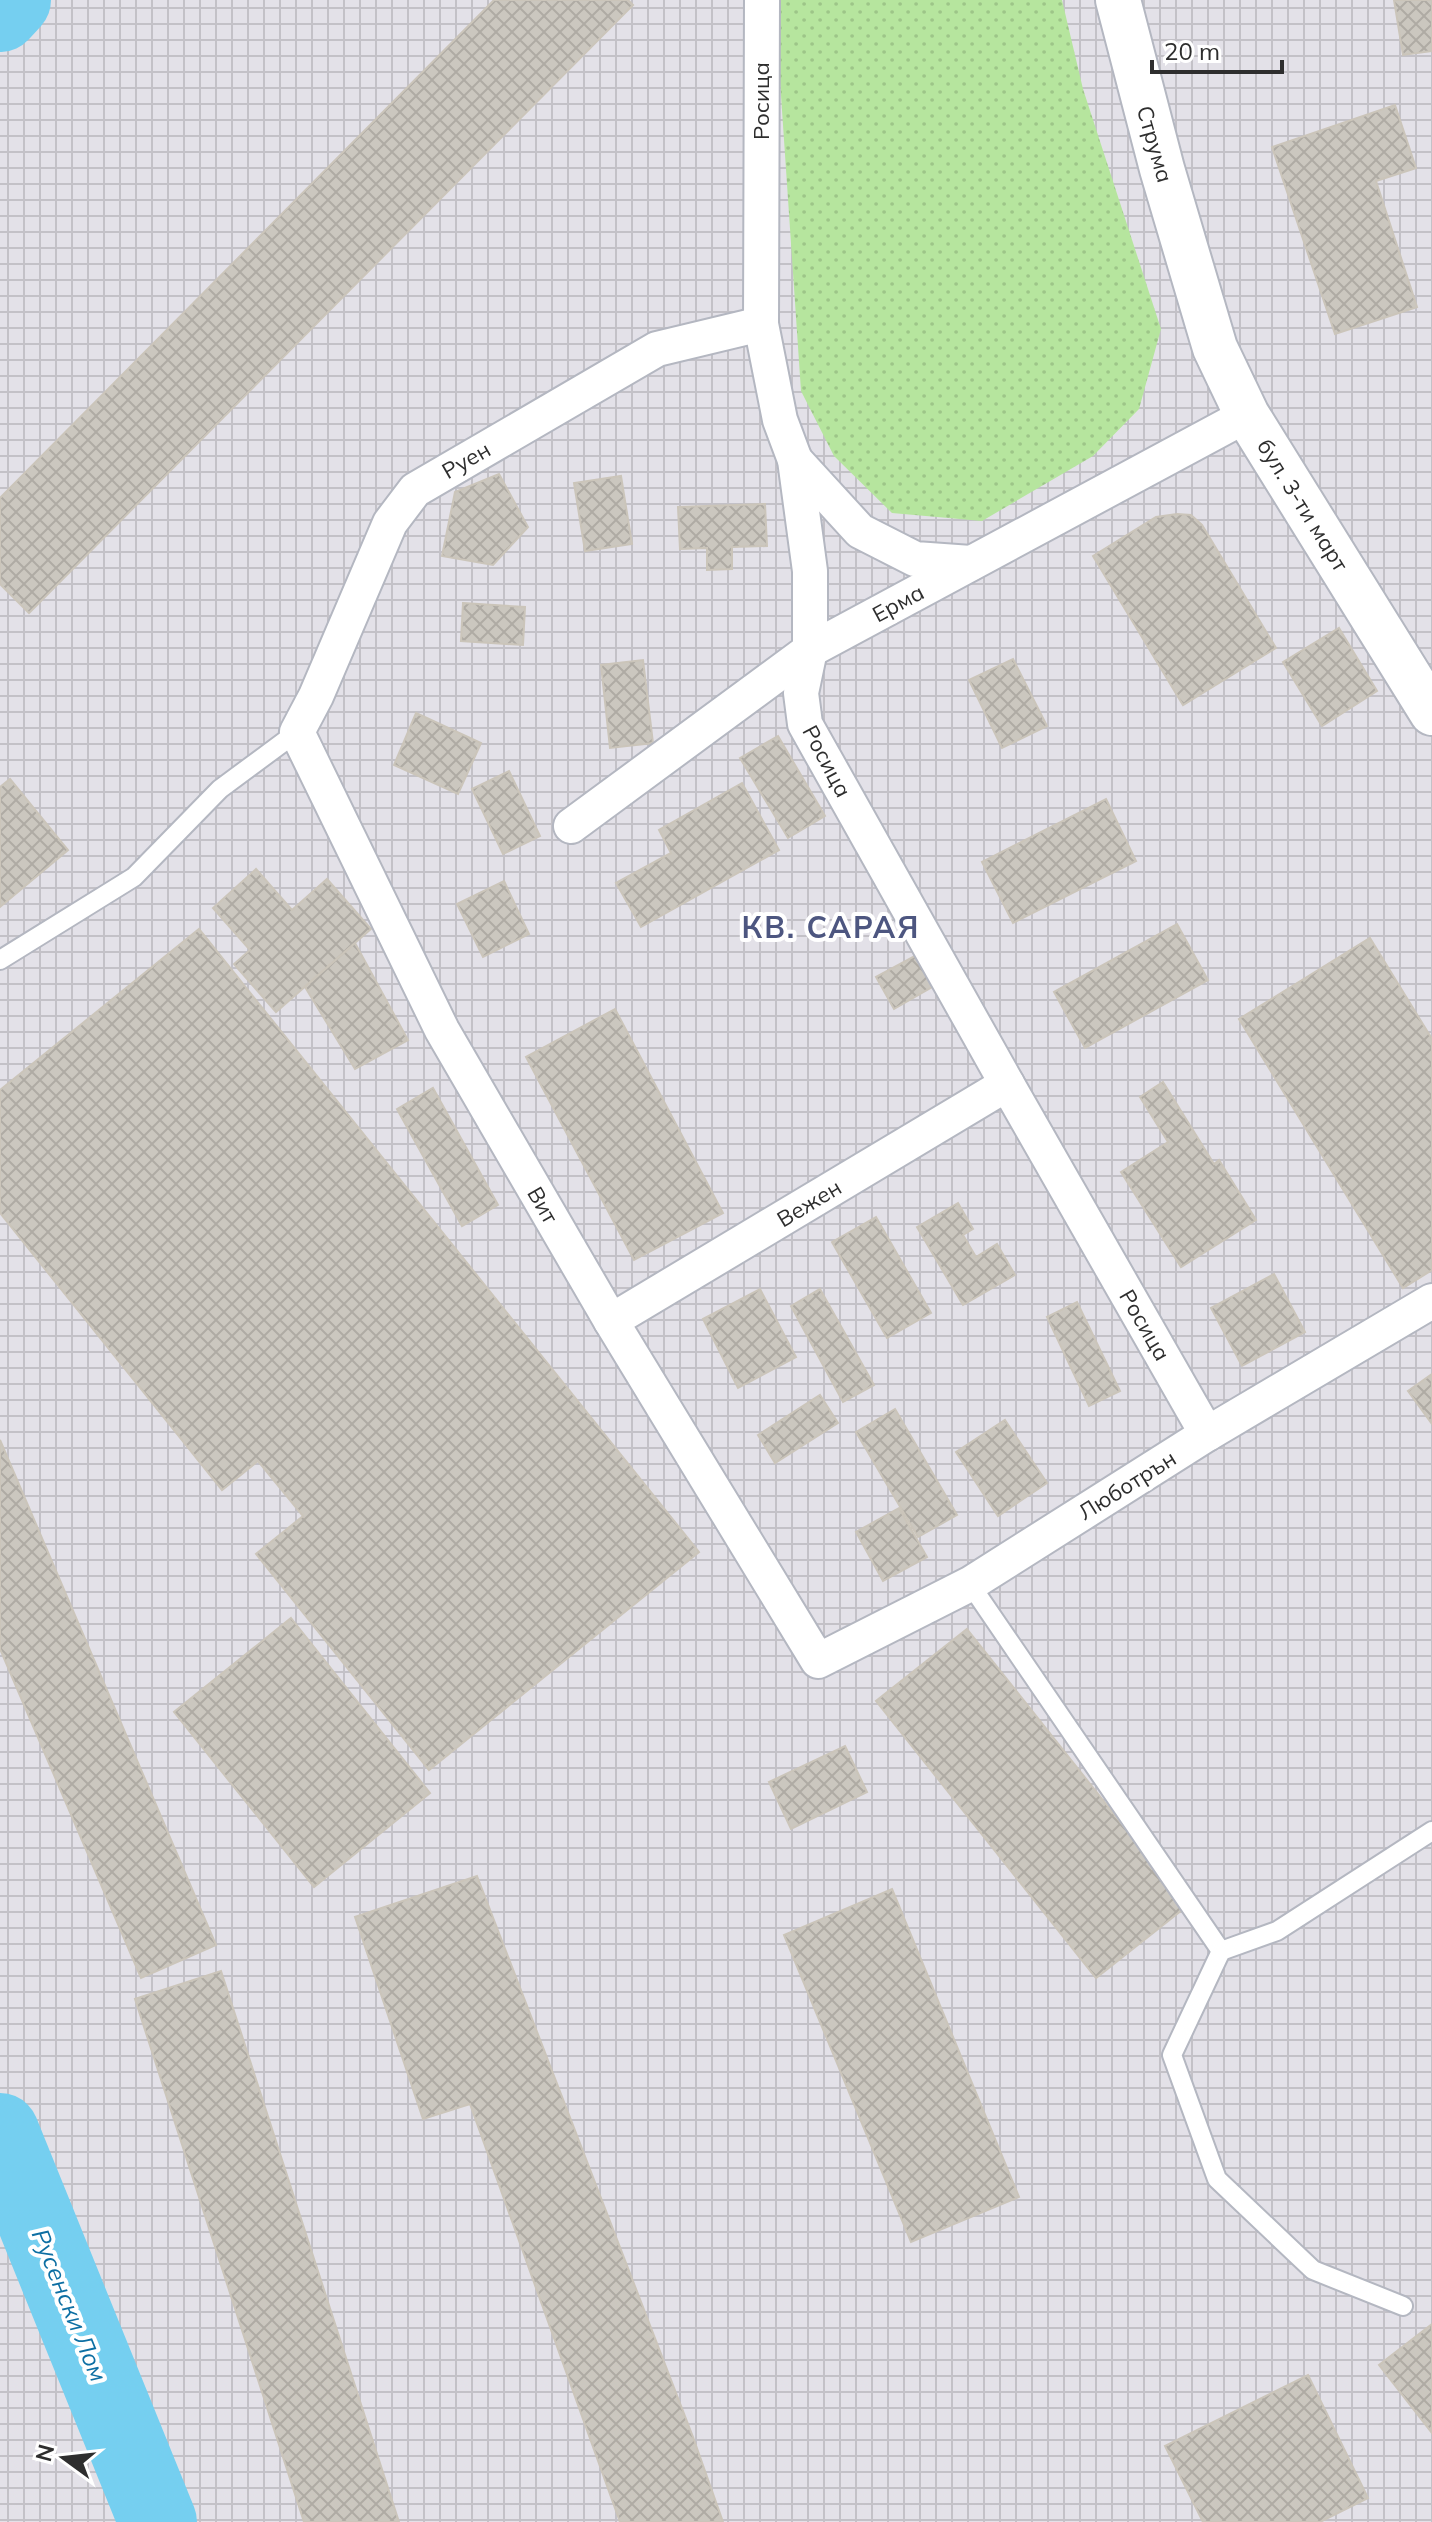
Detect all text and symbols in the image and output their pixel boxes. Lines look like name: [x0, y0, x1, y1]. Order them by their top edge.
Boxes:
scale bar: [1152, 24, 1282, 74]
text: 20 m: [1164, 36, 1220, 66]
street label: Росица: [747, 62, 775, 140]
street label: Струма: [1131, 102, 1179, 186]
street label: бул. 3-ти март: [1251, 434, 1355, 576]
street label: Руен: [437, 435, 495, 485]
street label: Ерма: [867, 578, 929, 628]
street label: Росица: [796, 720, 858, 802]
district label: КВ. САРАЯ: [742, 908, 920, 946]
street label: Вежен: [772, 1173, 846, 1233]
street label: Вит: [521, 1182, 565, 1228]
street label: Росица: [1113, 1284, 1177, 1366]
street label: Люботрън: [1073, 1444, 1181, 1526]
water label: Русенски Лом: [26, 2224, 114, 2386]
north arrow: [24, 2418, 104, 2498]
text: N: [29, 2441, 60, 2464]

